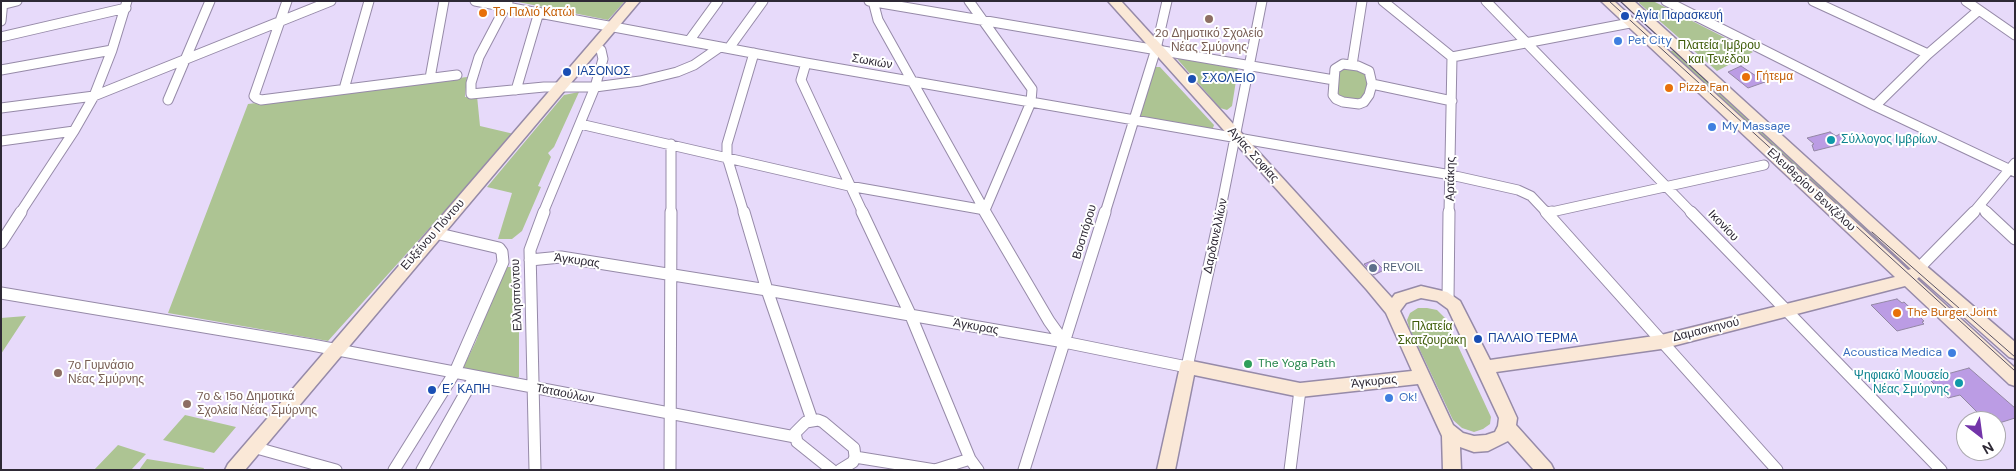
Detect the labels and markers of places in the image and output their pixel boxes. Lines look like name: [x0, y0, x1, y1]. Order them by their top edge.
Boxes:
place label: Το Παλιό Κατώι: [493, 6, 574, 20]
marker: Το Παλιό Κατώι: [477, 7, 489, 19]
place label: Αγία Παρασκευή: [1635, 9, 1723, 23]
marker: Αγία Παρασκευή: [1619, 10, 1631, 22]
marker: 2ο Δημοτικό Σχολείο Νέας Σμύρνης: [1203, 13, 1215, 25]
place label: 2ο Δημοτικό Σχολείο Νέας Σμύρνης: [1155, 27, 1263, 55]
place label: Pet City: [1628, 34, 1672, 48]
marker: Pet City: [1612, 35, 1624, 47]
place label: ΙΑΣΟΝΟΣ: [577, 65, 631, 79]
marker: ΙΑΣΟΝΟΣ: [561, 66, 573, 78]
place label: Γήτεμα: [1756, 70, 1793, 84]
marker: Γήτεμα: [1740, 71, 1752, 83]
place label: ΣΧΟΛΕΙΟ: [1202, 72, 1255, 86]
marker: ΣΧΟΛΕΙΟ: [1186, 73, 1198, 85]
place label: Pizza Fan: [1679, 81, 1729, 95]
marker: Pizza Fan: [1663, 82, 1675, 94]
place label: My Massage: [1722, 120, 1790, 134]
marker: My Massage: [1706, 121, 1718, 133]
place label: Σύλλογος Ιμβρίων: [1841, 133, 1937, 147]
marker: Σύλλογος Ιμβρίων: [1825, 134, 1837, 146]
place label: REVOIL: [1383, 261, 1423, 275]
marker: REVOIL: [1367, 262, 1379, 274]
place label: The Burger Joint: [1907, 306, 1998, 320]
marker: The Burger Joint: [1891, 307, 1903, 319]
place label: ΠΑΛΑΙΟ ΤΕΡΜΑ: [1488, 332, 1578, 346]
marker: ΠΑΛΑΙΟ ΤΕΡΜΑ: [1472, 333, 1484, 345]
place label: Acoustica Medica: [1843, 346, 1942, 360]
marker: Acoustica Medica: [1946, 347, 1958, 359]
place label: The Yoga Path: [1258, 357, 1335, 371]
marker: The Yoga Path: [1242, 358, 1254, 370]
place label: 7ο Γυμνάσιο Νέας Σμύρνης: [68, 359, 144, 387]
marker: 7ο Γυμνάσιο Νέας Σμύρνης: [52, 367, 64, 379]
place label: Ψηφιακό Μουσείο Νέας Σμύρνης: [1854, 369, 1949, 397]
marker: Ψηφιακό Μουσείο Νέας Σμύρνης: [1953, 377, 1965, 389]
place label: Ε΄ ΚΑΠΗ: [442, 383, 491, 397]
marker: Ε΄ ΚΑΠΗ: [426, 384, 438, 396]
place label: 7ο & 15ο Δημοτικά Σχολεία Νέας Σμύρνης: [197, 390, 317, 418]
place label: Ok!: [1399, 391, 1417, 405]
marker: Ok!: [1383, 392, 1395, 404]
marker: 7ο & 15ο Δημοτικά Σχολεία Νέας Σμύρνης: [181, 398, 193, 410]

